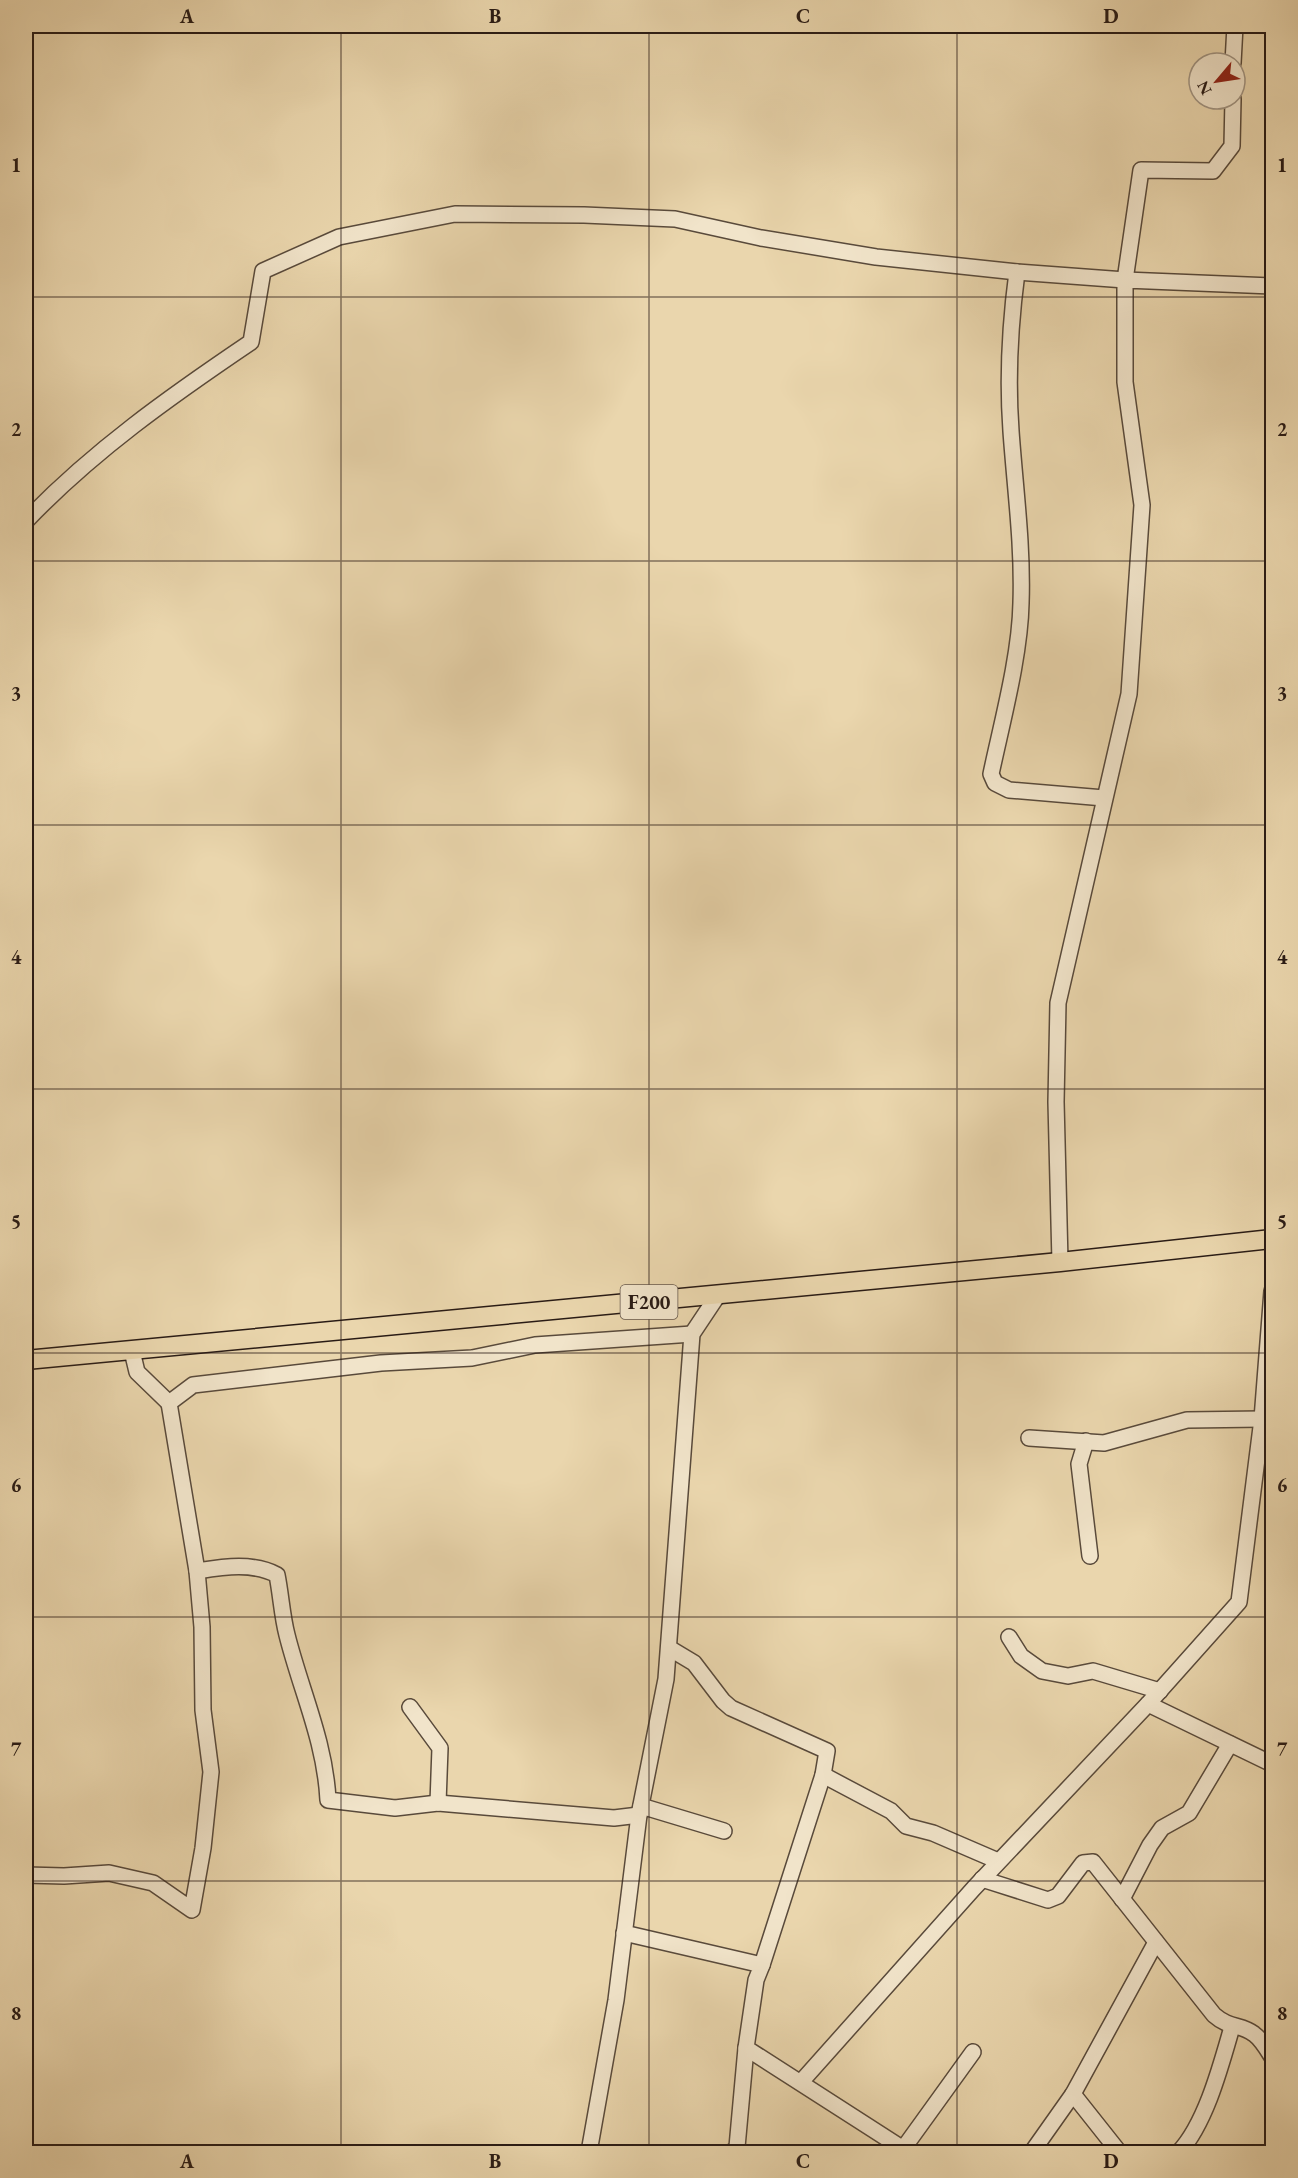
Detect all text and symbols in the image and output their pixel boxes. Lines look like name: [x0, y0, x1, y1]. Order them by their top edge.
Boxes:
text: A: [179, 3, 195, 29]
text: B: [489, 3, 501, 29]
text: C: [796, 3, 810, 29]
text: D: [1103, 3, 1119, 29]
north arrow: [1187, 51, 1247, 111]
text: N: [1192, 77, 1217, 99]
text: 1: [11, 152, 21, 178]
text: 1: [1277, 152, 1287, 178]
text: 2: [11, 416, 22, 442]
text: 2: [1277, 416, 1288, 442]
text: 3: [11, 680, 21, 706]
text: 3: [1277, 680, 1287, 706]
text: 4: [11, 944, 22, 970]
text: 4: [1277, 944, 1288, 970]
text: 5: [11, 1208, 21, 1234]
text: 5: [1277, 1208, 1287, 1234]
road number: F200: [620, 1285, 678, 1319]
text: 6: [11, 1472, 22, 1498]
text: 6: [1277, 1472, 1288, 1498]
text: 7: [11, 1736, 22, 1762]
text: 7: [1277, 1736, 1288, 1762]
text: 8: [11, 2000, 21, 2026]
text: 8: [1277, 2000, 1287, 2026]
text: A: [179, 2148, 195, 2174]
text: B: [489, 2148, 501, 2174]
text: C: [796, 2148, 810, 2174]
text: D: [1103, 2148, 1119, 2174]

